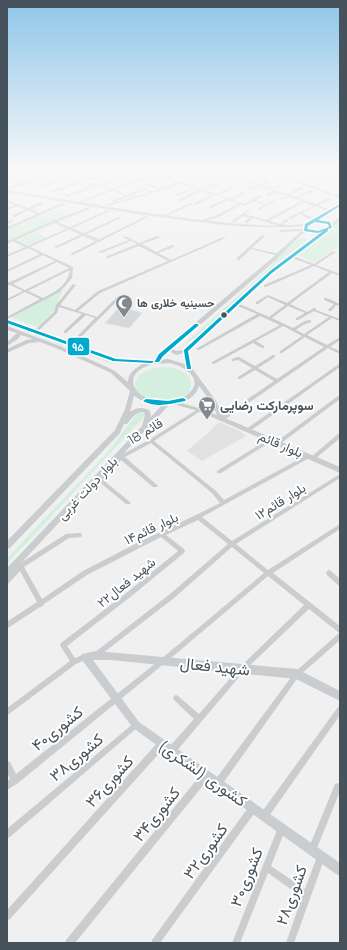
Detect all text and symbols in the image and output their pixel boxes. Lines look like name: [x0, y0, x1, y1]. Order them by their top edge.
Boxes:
mosque icon: حسینیه خلاری ها: [114, 293, 134, 318]
place label: حسینیه خلاری ها: [137, 296, 215, 310]
unlabelled marker: [219, 310, 229, 320]
line badge: ۹۵: [67, 337, 90, 356]
text: ۹۵: [72, 340, 84, 354]
supermarket icon: سوپرمارکت رضایی: [197, 395, 217, 420]
place label: سوپرمارکت رضایی: [220, 397, 314, 415]
street label: 18 قائم: [125, 414, 166, 448]
street label: بلوار قائم: [256, 428, 306, 461]
street label: بلوار دولت غربی: [54, 453, 121, 524]
street label: بلوار قائم۱۲: [252, 479, 309, 524]
street label: بلوار قائم۱۴: [122, 509, 181, 548]
street label: شهید فعال۲۲: [94, 554, 159, 611]
street label: شهید فعال: [179, 653, 251, 681]
street label: کشوری۴۰: [28, 702, 87, 756]
street label: کشوری۳۸: [46, 729, 108, 786]
street label: کشوری (لشکری): [155, 736, 250, 812]
street label: کشوری۳۶: [81, 752, 138, 812]
street label: کشوری۳۴: [129, 783, 185, 846]
street label: کشوری۳۲: [179, 820, 233, 883]
street label: کشوری۳۰: [226, 845, 268, 910]
street label: کشوری۲۸: [272, 863, 312, 928]

